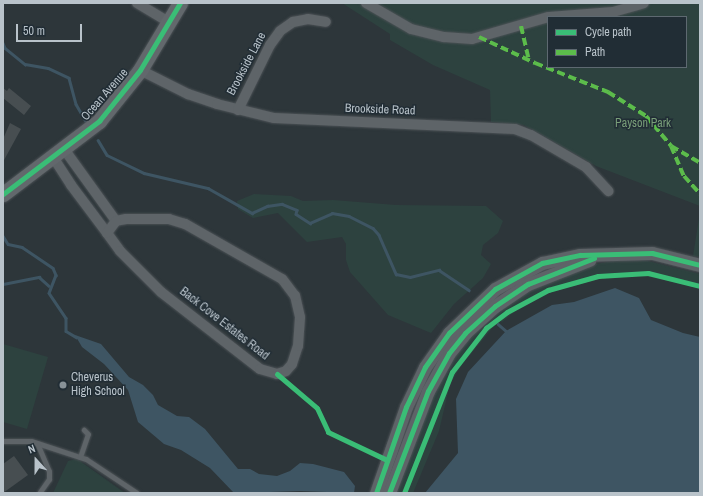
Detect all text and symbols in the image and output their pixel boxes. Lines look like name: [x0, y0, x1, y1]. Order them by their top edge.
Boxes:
scale bar: [18, 16, 84, 42]
legend: [547, 16, 687, 68]
text: 50 m: [23, 23, 45, 39]
text: Cycle path: [585, 24, 632, 40]
street label: Brookside Lane: [224, 30, 270, 98]
text: Path: [585, 44, 605, 60]
street label: Ocean Avenue: [78, 66, 132, 124]
street label: Brookside Road: [344, 102, 416, 118]
park label: Payson Park: [615, 117, 671, 131]
street label: Back Cove Estates Road: [176, 285, 272, 363]
place label: Cheverus High School: [71, 371, 125, 399]
marker: Cheverus High School: [58, 380, 68, 390]
north arrow: [16, 440, 56, 480]
text: N: [26, 441, 37, 457]

